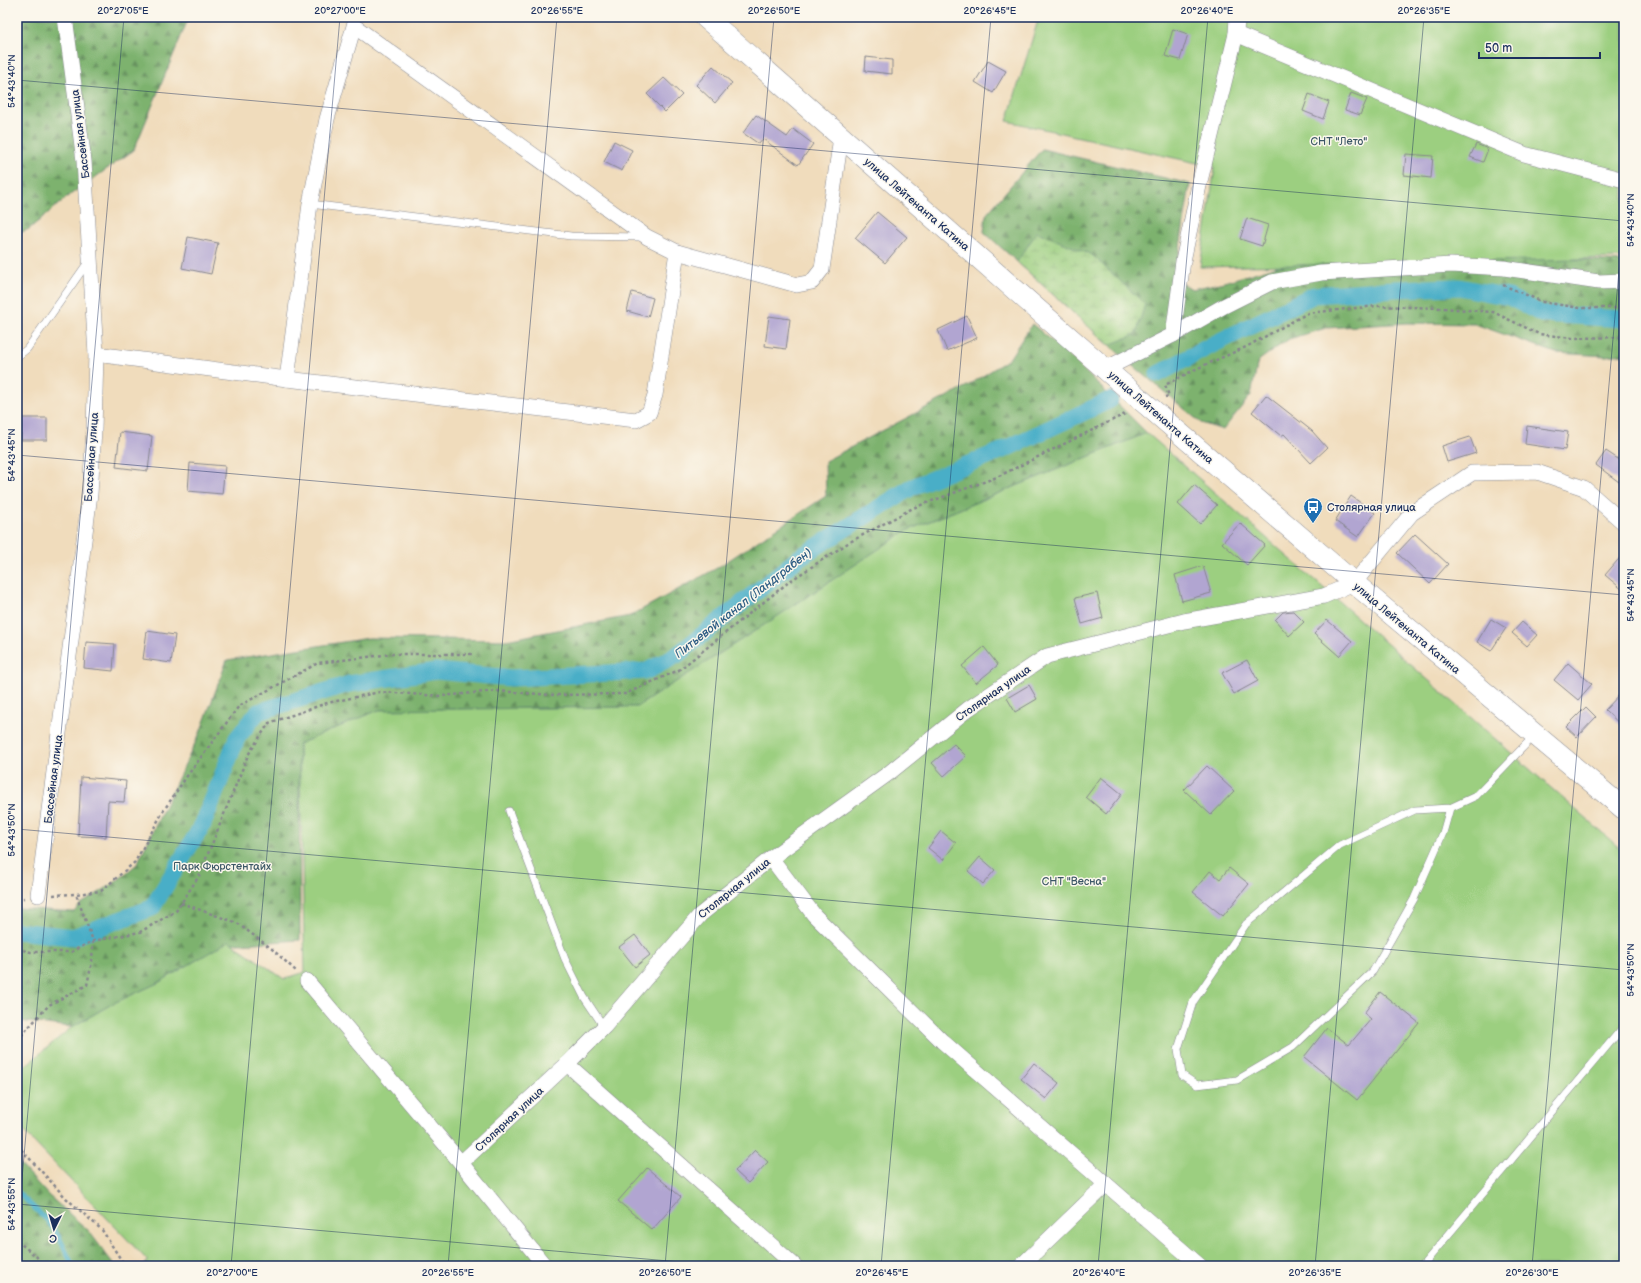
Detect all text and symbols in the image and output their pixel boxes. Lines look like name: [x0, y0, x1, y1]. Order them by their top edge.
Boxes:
text: 20°27'05"E: [97, 5, 149, 17]
text: 20°27'00"E: [314, 5, 366, 17]
text: 20°26'55"E: [531, 5, 584, 17]
text: 20°26'50"E: [748, 5, 801, 17]
text: 20°26'45"E: [964, 5, 1017, 17]
text: 20°26'40"E: [1181, 5, 1234, 17]
text: 20°26'35"E: [1398, 5, 1451, 17]
scale bar: [1479, 34, 1600, 60]
text: 50 m: [1485, 41, 1512, 56]
text: 54°43'40"N: [6, 54, 18, 108]
street label: Бассейная улица: [69, 88, 92, 179]
park label: СНТ "Лето": [1311, 135, 1367, 148]
street label: улица Лейтенанта Катина: [861, 155, 972, 254]
text: 54°43'40"N: [1625, 193, 1637, 247]
street label: улица Лейтенанта Катина: [1105, 368, 1216, 467]
street label: Бассейная улица: [82, 411, 101, 502]
text: 54°43'45"N: [6, 428, 18, 482]
bus stop icon: Столярная улица: [1302, 496, 1324, 524]
place label: Столярная улица: [1327, 501, 1416, 514]
water label: Питьевой канал (Ландграбен): [672, 545, 815, 662]
text: 54°43'45"N: [1625, 568, 1637, 622]
street label: улица Лейтенанта Катина: [1351, 580, 1463, 677]
street label: Столярная улица: [953, 662, 1034, 724]
street label: Бассейная улица: [42, 733, 65, 824]
text: 54°43'50"N: [6, 803, 18, 857]
street label: Столярная улица: [696, 855, 773, 921]
park label: Парк Фюрстентайх: [173, 860, 271, 873]
park label: СНТ "Весна": [1042, 875, 1106, 888]
text: 54°43'50"N: [1625, 943, 1637, 997]
street label: Столярная улица: [472, 1084, 547, 1154]
text: 54°43'55"N: [6, 1177, 18, 1231]
north arrow: [34, 1209, 74, 1249]
text: С: [48, 1232, 58, 1245]
text: 20°27'00"E: [206, 1267, 258, 1279]
text: 20°26'55"E: [422, 1267, 475, 1279]
text: 20°26'50"E: [639, 1267, 692, 1279]
text: 20°26'45"E: [856, 1267, 909, 1279]
text: 20°26'40"E: [1073, 1267, 1126, 1279]
text: 20°26'35"E: [1289, 1267, 1342, 1279]
text: 20°26'30"E: [1506, 1267, 1559, 1279]

